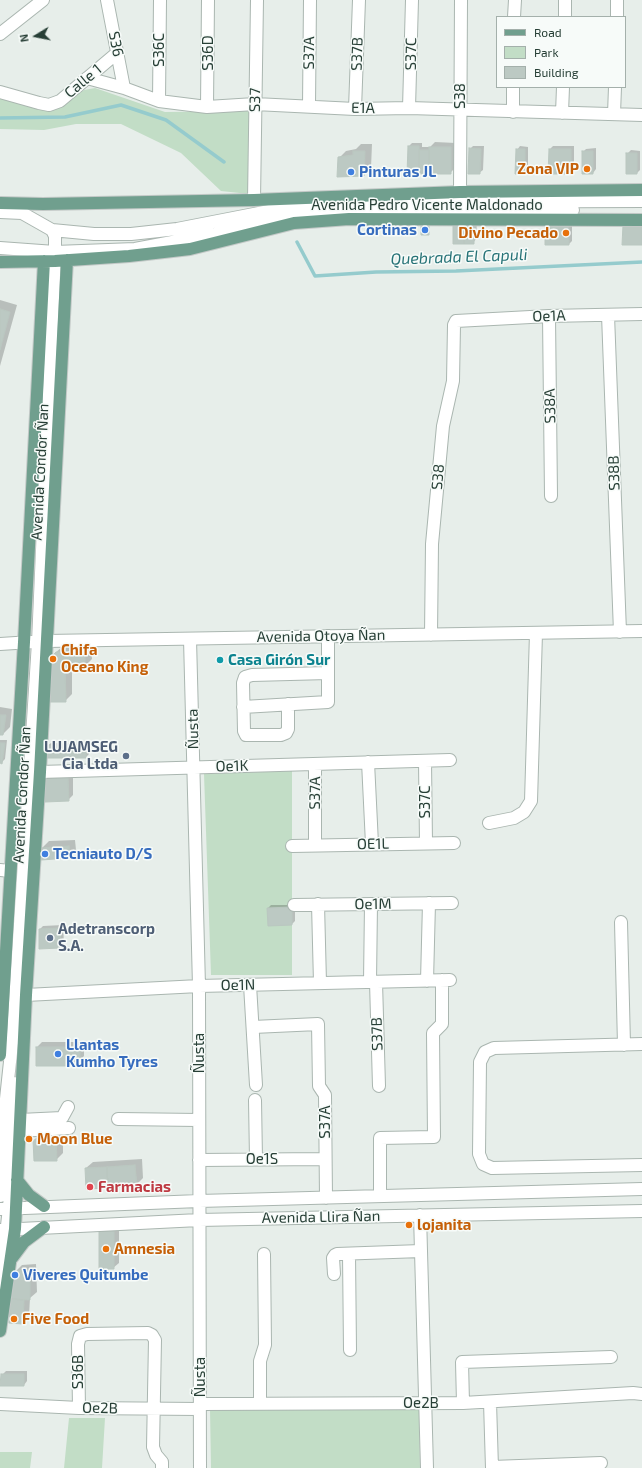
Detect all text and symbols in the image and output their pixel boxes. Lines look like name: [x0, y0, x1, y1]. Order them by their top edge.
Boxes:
north arrow: [16, 16, 56, 56]
legend: [496, 16, 626, 88]
text: Road: [534, 25, 562, 39]
street label: S36: [105, 30, 127, 58]
text: N: [17, 33, 31, 43]
street label: S36C: [150, 33, 168, 67]
street label: S36D: [199, 35, 217, 71]
street label: S37A: [300, 36, 318, 70]
street label: S37B: [347, 37, 367, 71]
street label: S37C: [402, 37, 420, 71]
text: Park: [534, 45, 559, 59]
street label: Calle 1: [61, 60, 105, 102]
text: Building: [534, 65, 578, 79]
street label: S38: [451, 83, 469, 109]
street label: S37: [246, 88, 264, 112]
street label: E1A: [351, 99, 375, 117]
place label: Zona VIP: [517, 160, 579, 178]
place label: Pinturas JL: [359, 163, 436, 181]
marker: Zona VIP: [582, 164, 592, 174]
marker: Pinturas JL: [346, 167, 356, 177]
street label: Avenida Pedro Vicente Maldonado: [311, 196, 543, 214]
place label: Cortinas: [357, 221, 417, 239]
place label: Divino Pecado: [458, 224, 558, 242]
marker: Cortinas: [420, 225, 430, 235]
marker: Divino Pecado: [561, 228, 571, 238]
water label: Quebrada El Capuli: [390, 245, 528, 269]
street label: Oe1A: [532, 306, 566, 326]
street label: S38A: [541, 388, 559, 424]
street label: Avenida Condor Ñan: [27, 403, 53, 541]
street label: S38B: [604, 455, 624, 491]
street label: S38: [428, 463, 448, 491]
street label: Avenida Otoya Ñan: [257, 626, 385, 646]
place label: Chifa Oceano King: [61, 641, 148, 676]
place label: Casa Girón Sur: [228, 651, 330, 669]
marker: Chifa Oceano King: [48, 654, 58, 664]
marker: Casa Girón Sur: [215, 655, 225, 665]
street label: Ñusta: [184, 708, 202, 750]
street label: Avenida Condor Ñan: [9, 726, 35, 864]
place label: LUJAMSEG Cia Ltda: [44, 738, 118, 773]
marker: LUJAMSEG Cia Ltda: [121, 751, 131, 761]
street label: Oe1K: [215, 756, 249, 776]
street label: S37A: [306, 776, 324, 810]
street label: S37C: [416, 786, 434, 818]
street label: OE1L: [357, 835, 389, 853]
place label: Tecniauto D/S: [53, 845, 152, 863]
marker: Tecniauto D/S: [40, 849, 50, 859]
street label: Oe1M: [354, 895, 392, 913]
place label: Adetranscorp S.A.: [58, 920, 155, 955]
marker: Adetranscorp S.A.: [45, 933, 55, 943]
street label: Oe1N: [221, 976, 255, 994]
street label: S37B: [367, 1017, 387, 1051]
street label: Ñusta: [190, 1033, 208, 1073]
place label: Llantas Kumho Tyres: [66, 1036, 158, 1071]
marker: Llantas Kumho Tyres: [53, 1049, 63, 1059]
street label: S37A: [316, 1105, 334, 1139]
place label: Moon Blue: [37, 1130, 113, 1148]
marker: Moon Blue: [24, 1134, 34, 1144]
street label: Oe1S: [246, 1150, 278, 1168]
place label: Farmacias: [98, 1178, 171, 1196]
marker: Farmacias: [85, 1182, 95, 1192]
street label: Avenida Llira Ñan: [262, 1207, 380, 1227]
place label: lojanita: [417, 1216, 471, 1234]
marker: lojanita: [404, 1220, 414, 1230]
place label: Amnesia: [114, 1240, 175, 1258]
marker: Amnesia: [101, 1244, 111, 1254]
place label: Viveres Quitumbe: [23, 1266, 148, 1284]
marker: Viveres Quitumbe: [10, 1270, 20, 1280]
place label: Five Food: [22, 1310, 89, 1328]
marker: Five Food: [9, 1314, 19, 1324]
street label: S36B: [69, 1355, 87, 1389]
street label: Ñusta: [191, 1357, 209, 1397]
street label: Oe2B: [403, 1394, 439, 1412]
street label: Oe2B: [82, 1399, 118, 1417]

